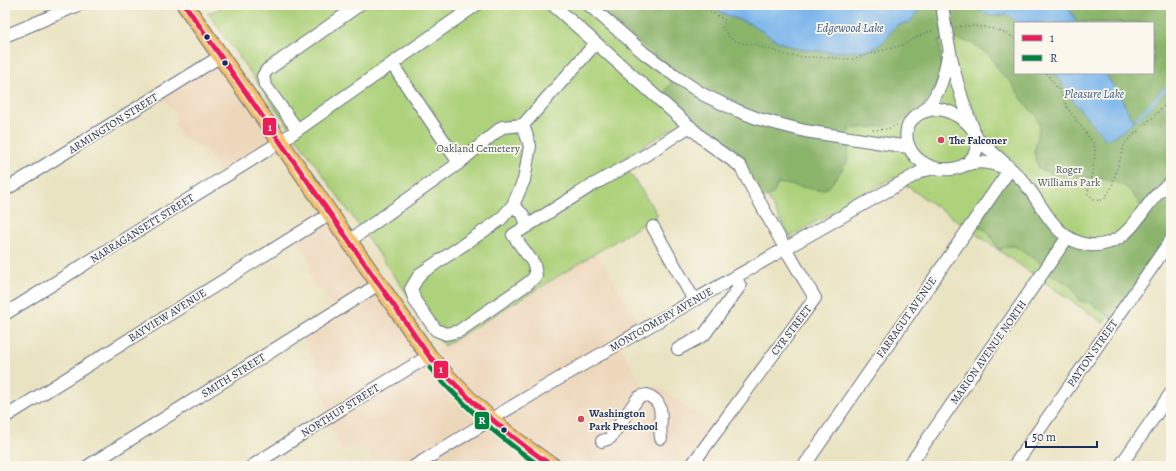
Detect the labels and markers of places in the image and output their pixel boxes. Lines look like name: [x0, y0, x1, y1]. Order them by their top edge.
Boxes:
unlabelled marker: [202, 32, 212, 42]
unlabelled marker: [220, 58, 230, 68]
place label: The Falconer: [949, 133, 1007, 148]
marker: The Falconer: [936, 135, 946, 145]
place label: Washington Park Preschool: [588, 406, 658, 434]
marker: Washington Park Preschool: [576, 414, 586, 424]
unlabelled marker: [499, 425, 509, 435]

